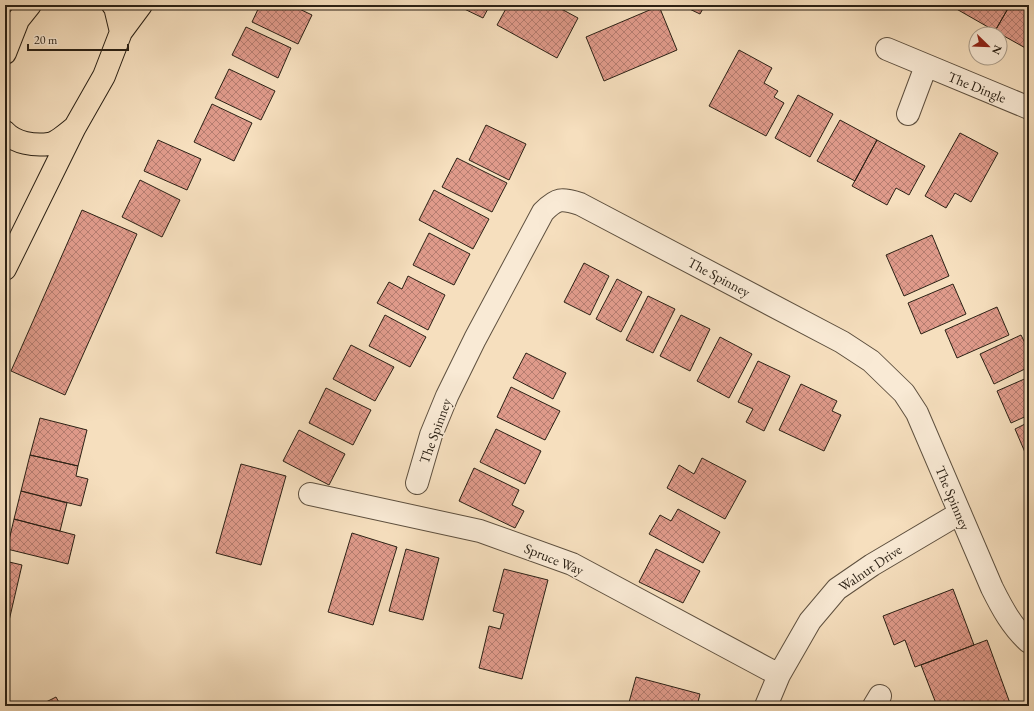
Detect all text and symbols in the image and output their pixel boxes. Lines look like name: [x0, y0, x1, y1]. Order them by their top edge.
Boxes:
scale bar: [28, 26, 128, 52]
north arrow: [968, 26, 1008, 66]
text: 20 m: [34, 32, 58, 48]
text: N: [989, 43, 1005, 57]
street label: The Dingle: [945, 67, 1009, 107]
street label: The Spinney: [685, 253, 754, 301]
street label: The Spinney: [415, 395, 455, 466]
street label: The Spinney: [931, 463, 975, 534]
street label: Spruce Way: [522, 539, 587, 579]
street label: Walnut Drive: [835, 540, 905, 596]

